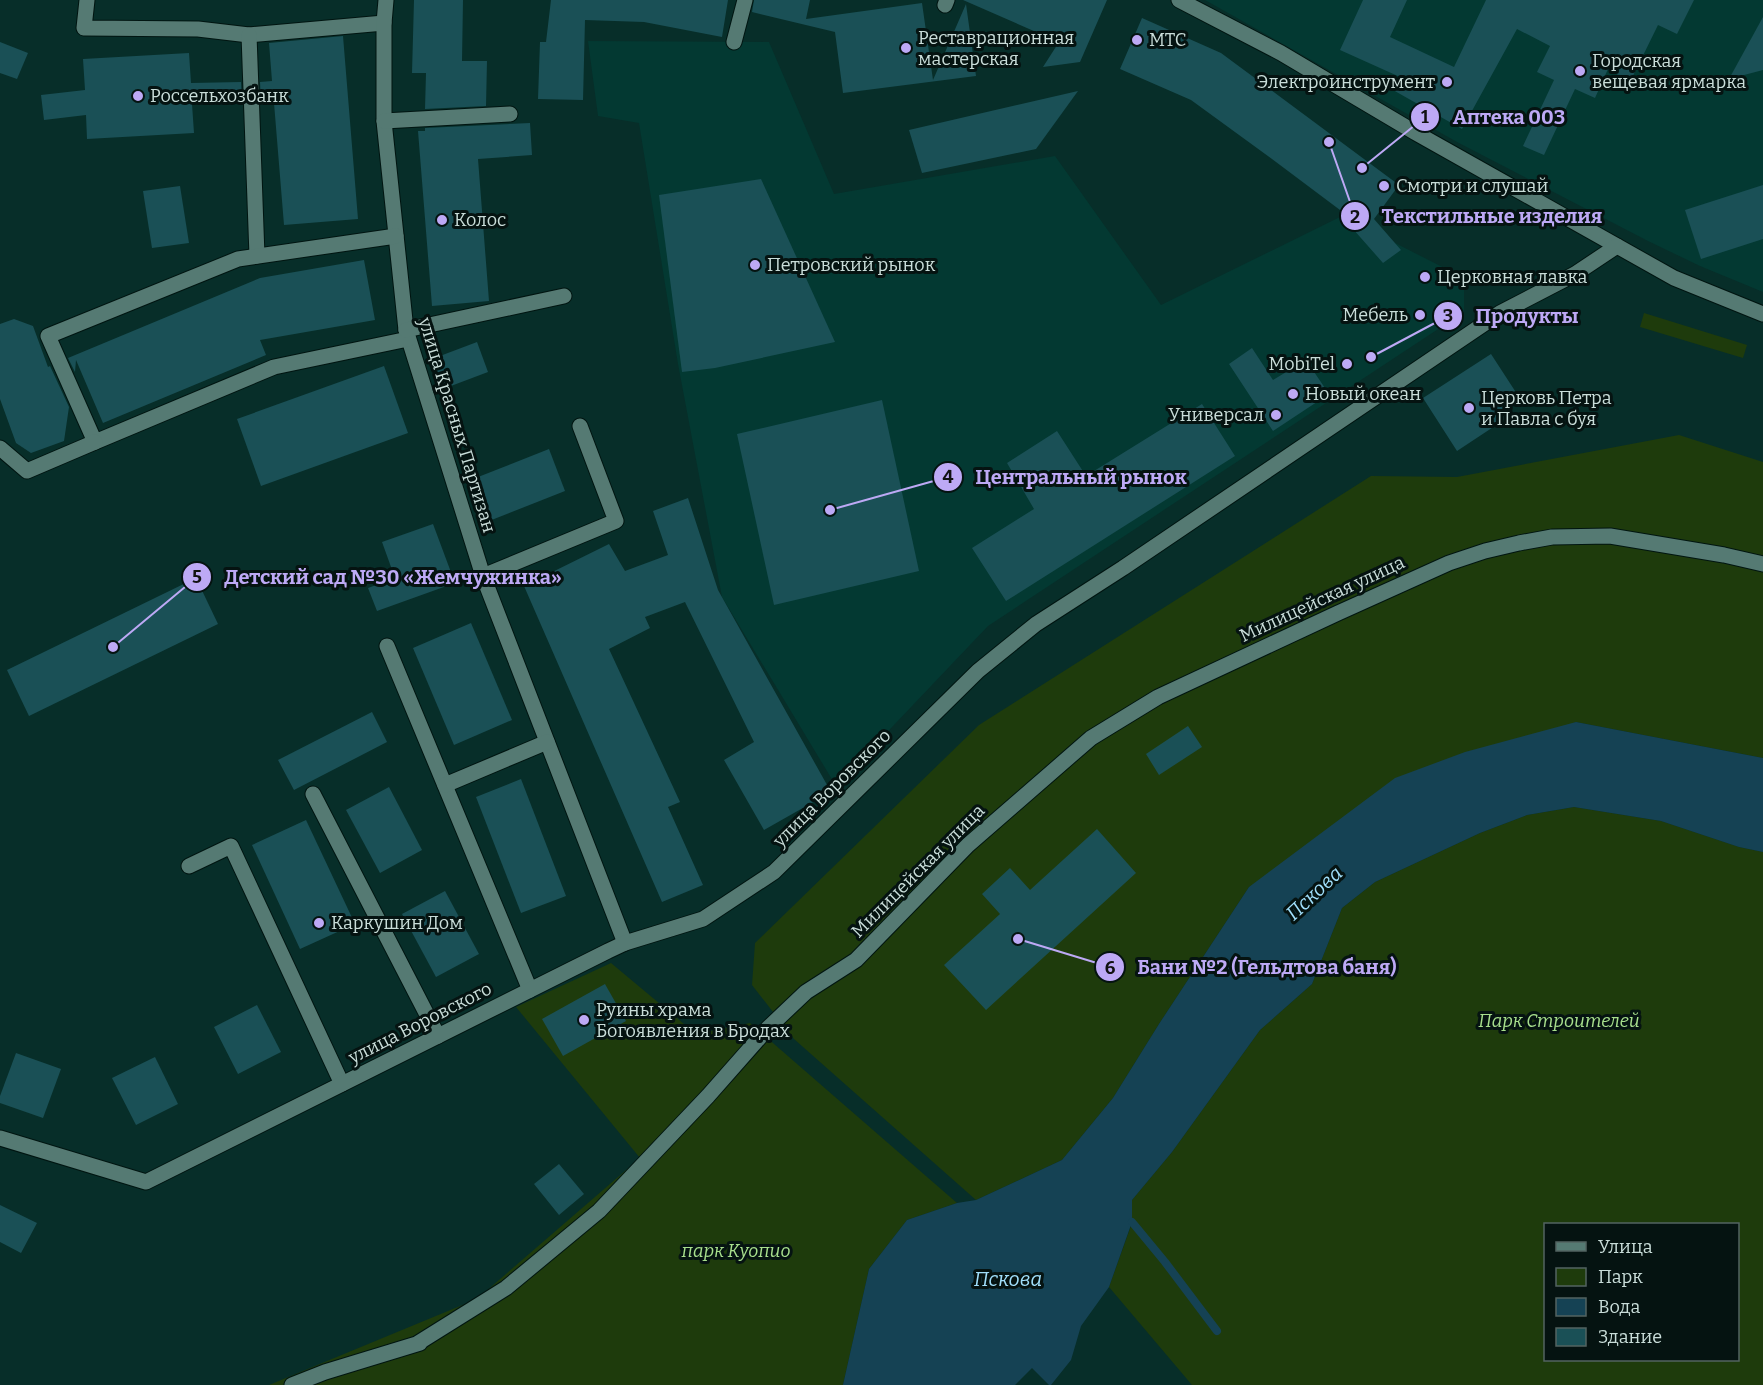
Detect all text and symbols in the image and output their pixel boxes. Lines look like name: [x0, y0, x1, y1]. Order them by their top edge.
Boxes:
place label: Реставрационная мастерская: [918, 27, 1074, 70]
place label: МТС: [1149, 29, 1186, 51]
marker: МТС: [1130, 33, 1144, 47]
marker: Реставрационная мастерская: [899, 41, 913, 55]
place label: Городская вещевая ярмарка: [1592, 50, 1746, 93]
marker: Городская вещевая ярмарка: [1573, 64, 1587, 78]
place label: Электроинструмент: [1257, 71, 1435, 93]
marker: Электроинструмент: [1440, 75, 1454, 89]
place label: Россельхозбанк: [150, 85, 289, 107]
marker: Россельхозбанк: [131, 89, 145, 103]
callout: Аптека 003: [1410, 98, 1577, 136]
text: Аптека 003: [1453, 105, 1565, 129]
text: 1: [1421, 106, 1429, 128]
place label: Смотри и слушай: [1396, 175, 1548, 197]
marker: Смотри и слушай: [1377, 179, 1391, 193]
callout: Текстильные изделия: [1340, 197, 1615, 235]
text: Текстильные изделия: [1382, 204, 1602, 228]
text: 2: [1350, 206, 1360, 228]
place label: Колос: [454, 209, 506, 231]
marker: Колос: [435, 213, 449, 227]
place label: Петровский рынок: [767, 254, 936, 276]
marker: Петровский рынок: [748, 258, 762, 272]
place label: Церковная лавка: [1437, 266, 1588, 288]
marker: Церковная лавка: [1418, 270, 1432, 284]
callout: Продукты: [1433, 297, 1590, 335]
place label: Мебель: [1342, 304, 1408, 326]
text: Продукты: [1476, 304, 1578, 328]
text: 3: [1443, 305, 1453, 327]
marker: Мебель: [1413, 308, 1427, 322]
street label: улица Красных Партизан: [413, 314, 500, 535]
place label: MobiTel: [1268, 353, 1335, 375]
marker: MobiTel: [1340, 357, 1354, 371]
place label: Новый океан: [1305, 383, 1421, 405]
marker: Новый океан: [1286, 387, 1300, 401]
place label: Церковь Петра и Павла с буя: [1481, 387, 1612, 430]
marker: Церковь Петра и Павла с буя: [1462, 401, 1476, 415]
place label: Универсал: [1168, 404, 1264, 426]
marker: Универсал: [1269, 408, 1283, 422]
callout: Центральный рынок: [933, 458, 1198, 496]
text: Центральный рынок: [975, 465, 1187, 489]
text: 4: [943, 466, 954, 488]
street label: Милицейская улица: [1236, 551, 1408, 647]
callout: Детский сад №30 «Жемчужинка»: [182, 558, 574, 596]
text: Детский сад №30 «Жемчужинка»: [224, 565, 562, 589]
text: 5: [192, 566, 202, 588]
street label: улица Воровского: [768, 725, 895, 852]
street label: Милицейская улица: [847, 800, 989, 942]
water label: Пскова: [1281, 861, 1347, 925]
place label: Каркушин Дом: [331, 912, 463, 934]
marker: Каркушин Дом: [312, 916, 326, 930]
callout: Бани №2 (Гельдтова баня): [1095, 948, 1409, 986]
text: Бани №2 (Гельдтова баня): [1137, 955, 1397, 979]
text: 6: [1105, 957, 1116, 979]
street label: улица Воровского: [344, 977, 495, 1069]
place label: Руины храма Богоявления в Бродах: [596, 999, 790, 1042]
park label: Парк Строителей: [1478, 1010, 1640, 1032]
marker: Руины храма Богоявления в Бродах: [577, 1013, 591, 1027]
legend: [1544, 1223, 1739, 1361]
text: Улица: [1598, 1236, 1653, 1258]
park label: парк Куопио: [681, 1240, 790, 1262]
text: Парк: [1598, 1266, 1643, 1288]
water label: Пскова: [974, 1267, 1042, 1291]
text: Вода: [1598, 1296, 1640, 1318]
text: Здание: [1598, 1326, 1662, 1348]

